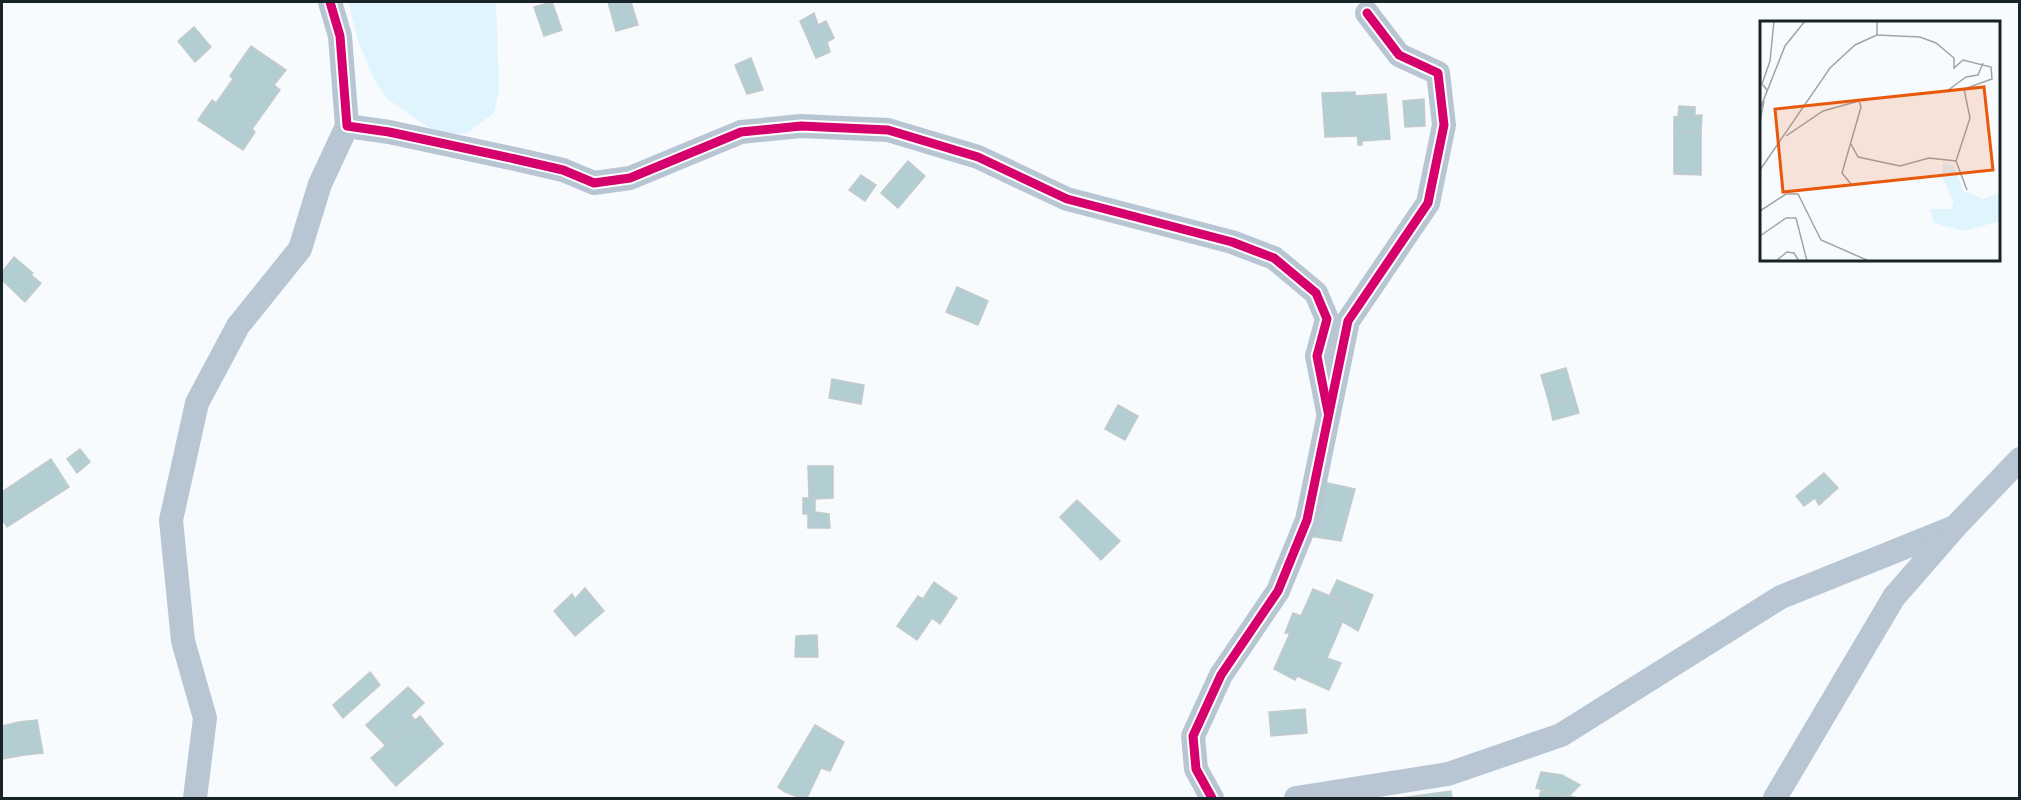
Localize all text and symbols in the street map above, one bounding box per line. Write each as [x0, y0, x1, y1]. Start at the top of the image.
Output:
inset map [1760, 21, 2000, 261]

